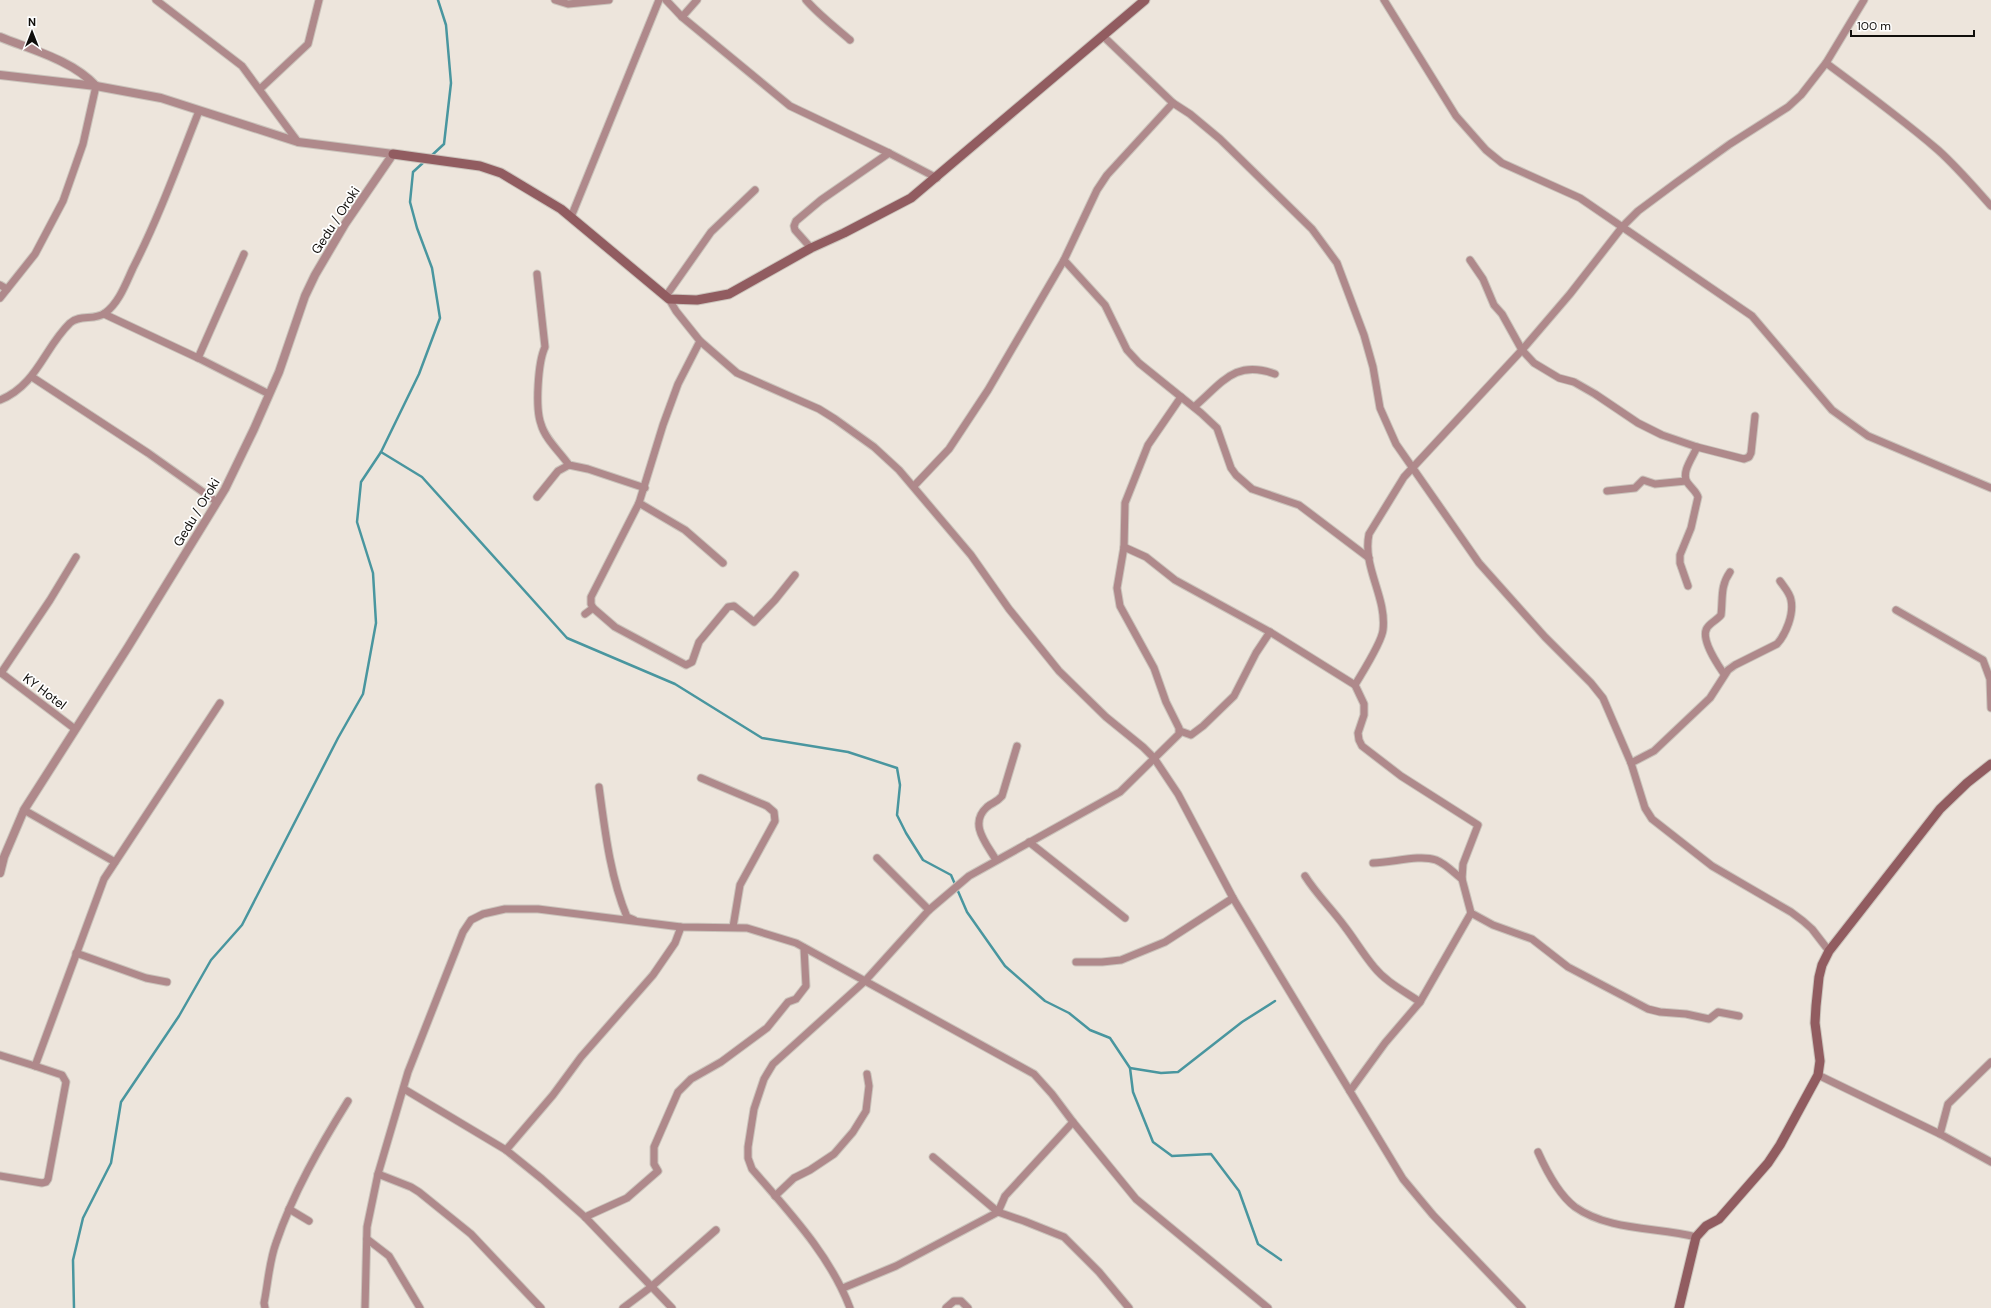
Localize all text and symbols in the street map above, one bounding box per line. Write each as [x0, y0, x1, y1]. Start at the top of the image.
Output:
north arrow [12, 12, 52, 52]
scale bar [1851, 12, 1974, 38]
text: N [28, 15, 36, 29]
text: 100 m [1857, 18, 1891, 34]
street label: Gedu / Oroki [307, 183, 363, 257]
street label: Gedu / Oroki [169, 475, 224, 550]
street label: KY Hotel [20, 670, 70, 713]

